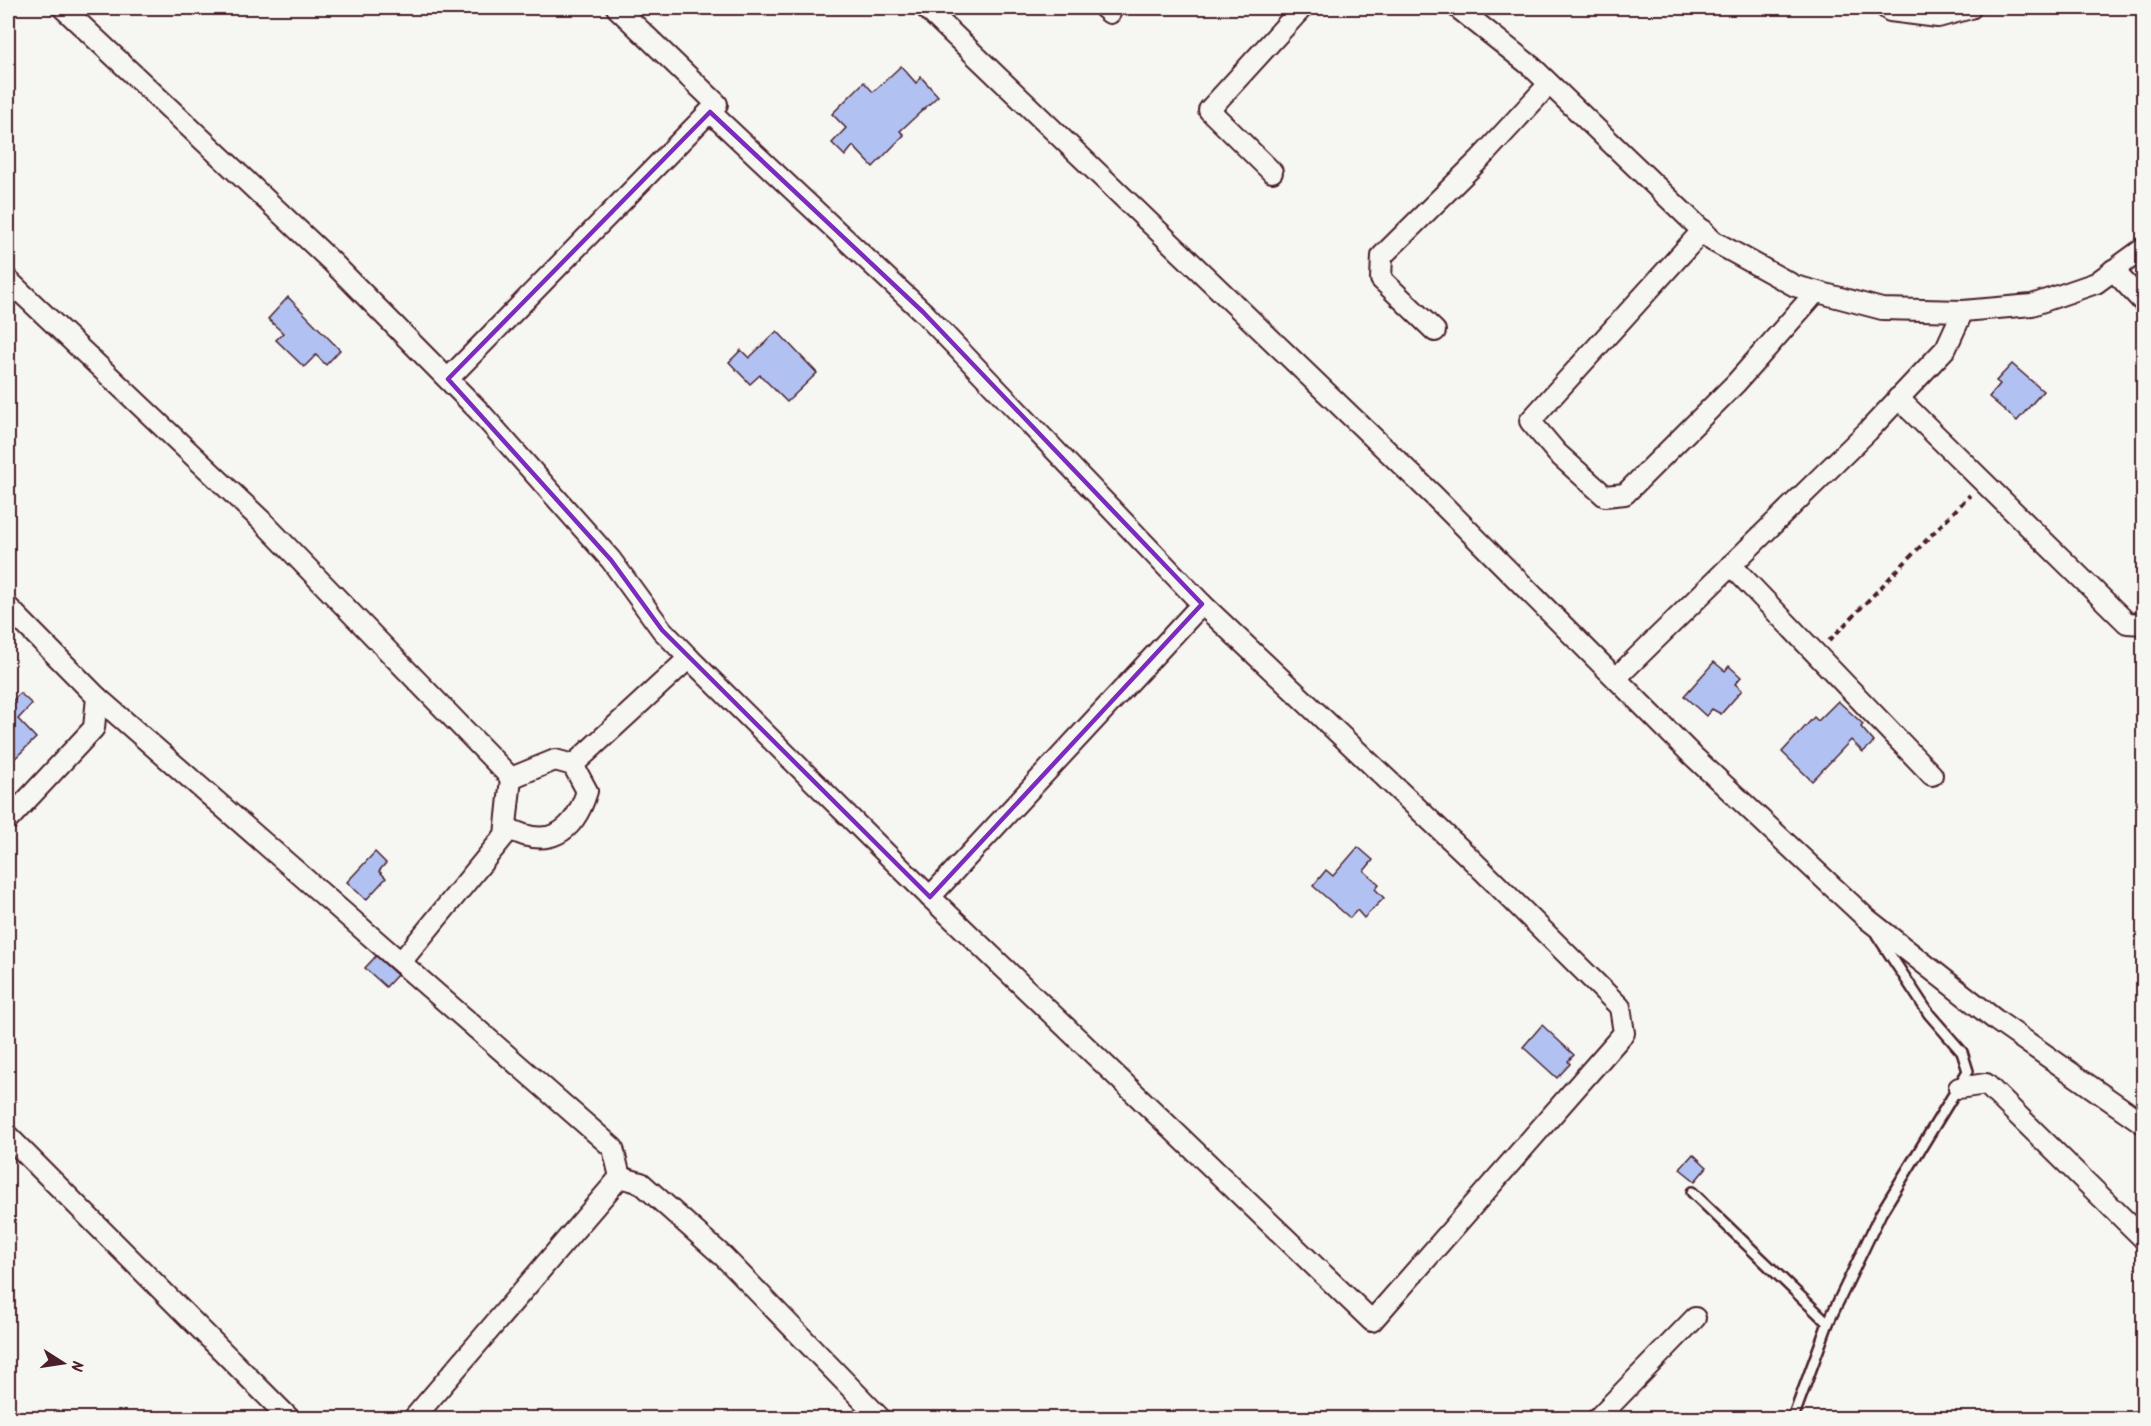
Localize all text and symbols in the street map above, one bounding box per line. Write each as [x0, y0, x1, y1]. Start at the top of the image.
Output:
north arrow [33, 1333, 93, 1393]
text: N [63, 1358, 89, 1373]

